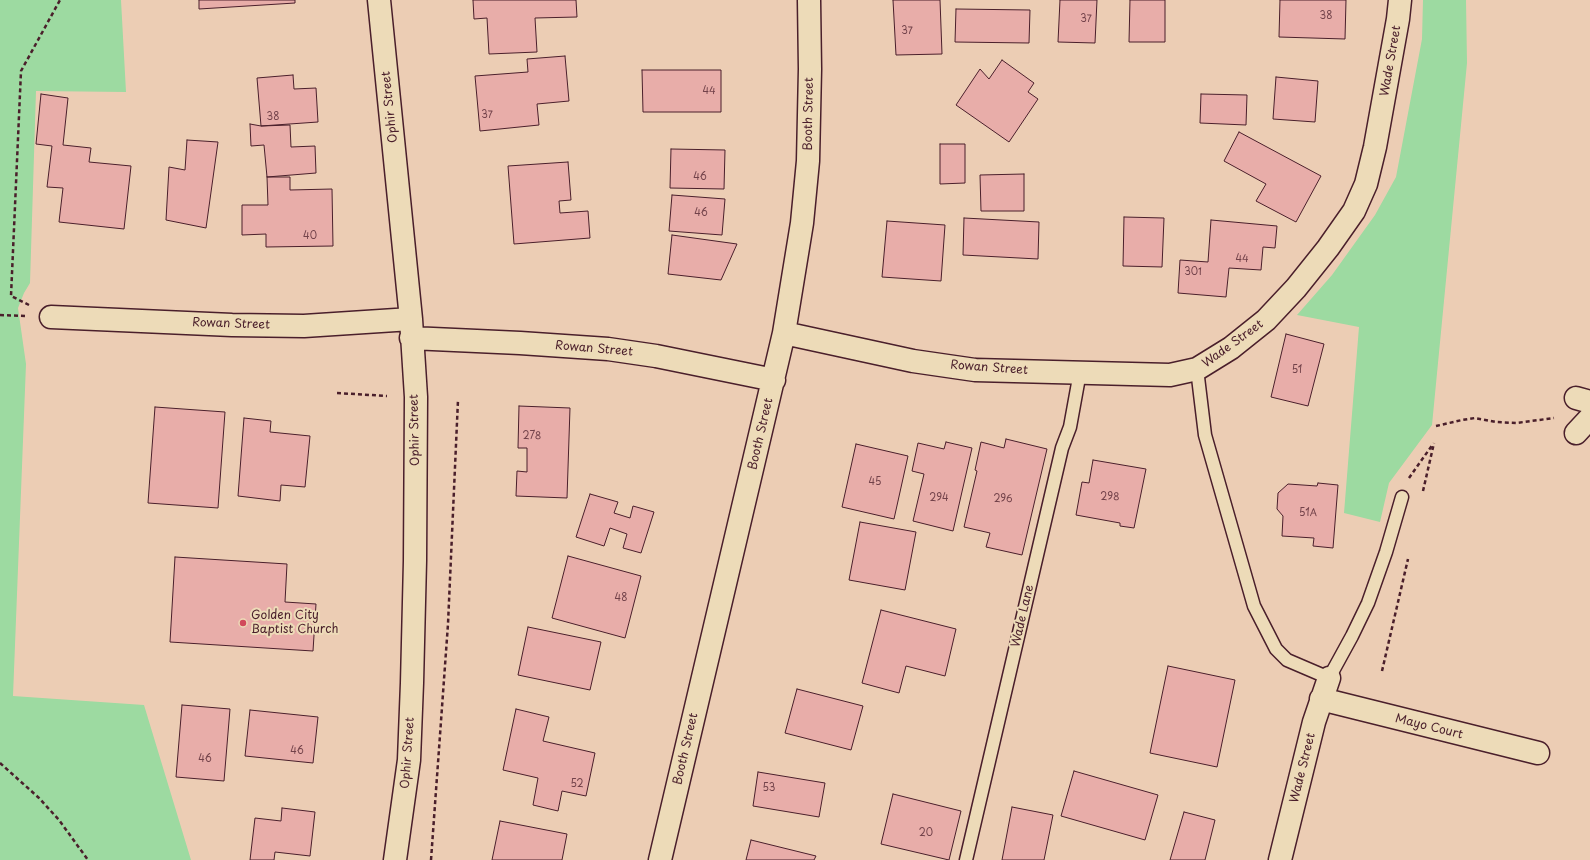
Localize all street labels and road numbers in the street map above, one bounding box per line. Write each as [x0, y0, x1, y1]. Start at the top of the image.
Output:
street label: Wade Street [1378, 24, 1404, 98]
street label: Ophir Street [379, 70, 401, 144]
street label: Booth Street [801, 77, 817, 151]
street label: Rowan Street [192, 315, 270, 333]
street label: Wade Street [1200, 317, 1266, 371]
street label: Rowan Street [555, 338, 633, 360]
street label: Rowan Street [950, 358, 1028, 378]
street label: Ophir Street [407, 394, 423, 466]
street label: Booth Street [746, 397, 776, 471]
street label: Wade Lane [1009, 583, 1037, 649]
street label: Booth Street [671, 712, 701, 786]
street label: Mayo Court [1394, 712, 1464, 742]
street label: Ophir Street [398, 717, 418, 789]
street label: Wade Street [1287, 731, 1319, 805]

